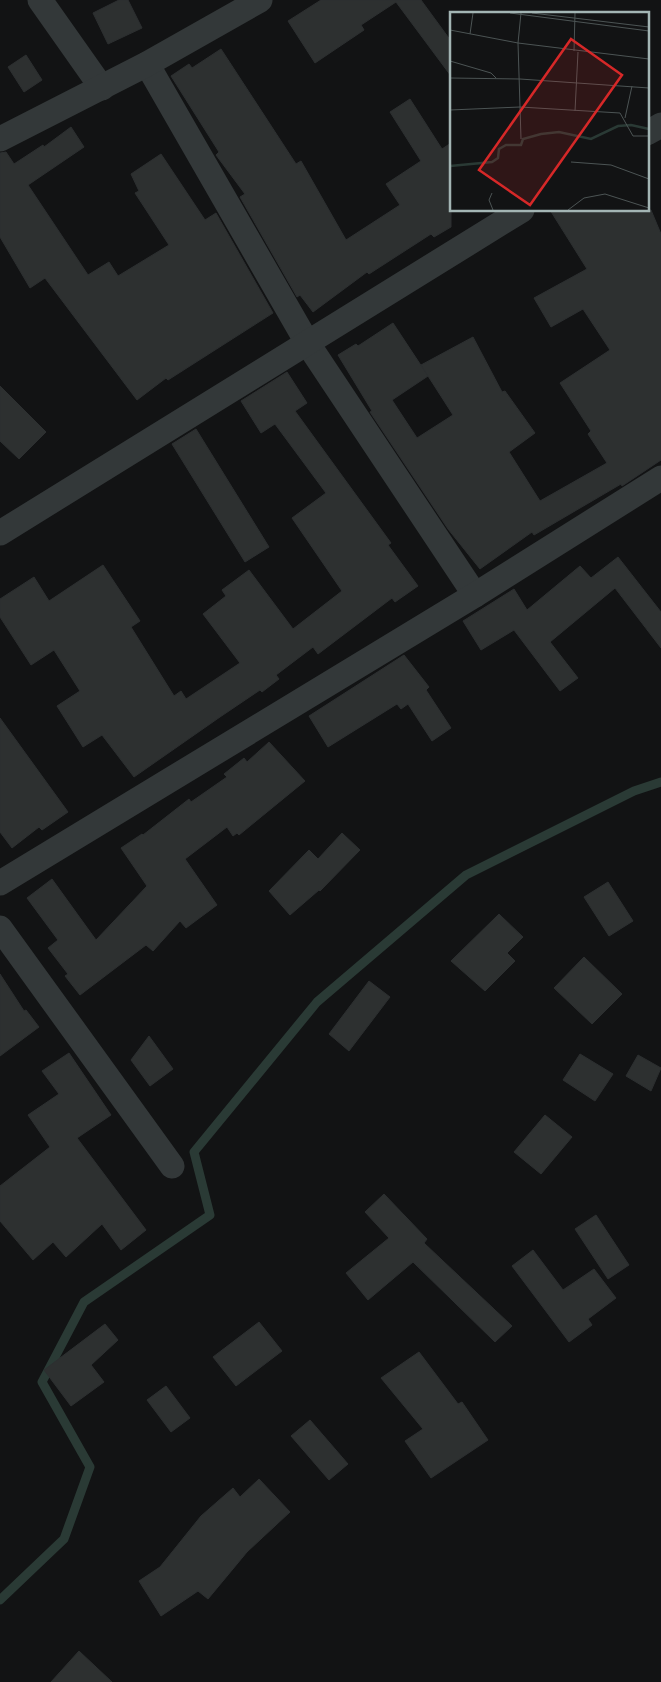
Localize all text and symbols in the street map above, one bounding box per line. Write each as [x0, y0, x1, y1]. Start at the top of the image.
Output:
inset map [450, 12, 648, 211]

